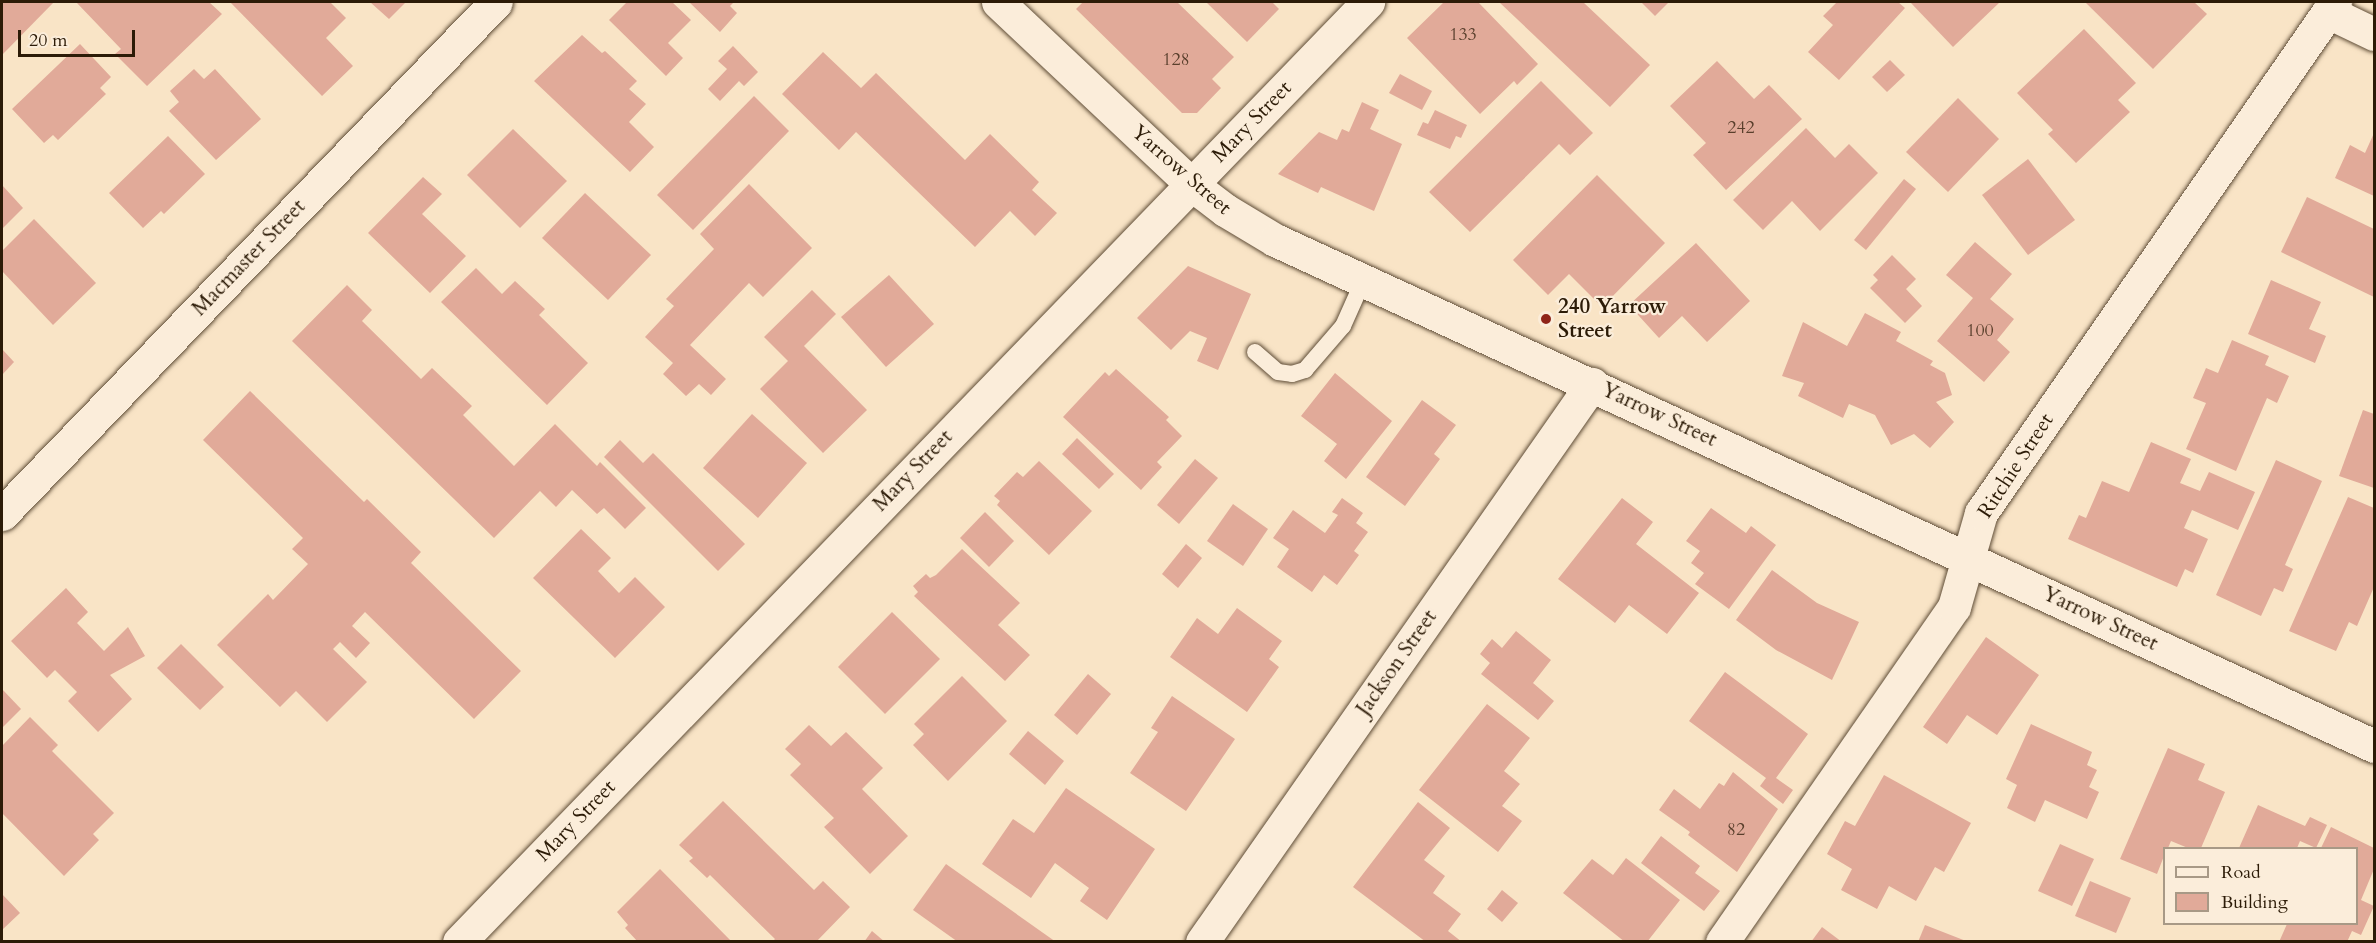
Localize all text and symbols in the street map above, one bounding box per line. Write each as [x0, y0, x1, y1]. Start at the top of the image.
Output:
scale bar [21, 18, 138, 56]
house number: 133 [1449, 24, 1477, 46]
text: 20 m [29, 28, 68, 53]
house number: 128 [1162, 49, 1190, 71]
street label: Mary Street [1207, 76, 1297, 168]
house number: 242 [1727, 117, 1755, 139]
street label: Yarrow Street [1126, 120, 1236, 220]
street label: Macmaster Street [187, 194, 311, 322]
place label: 240 Yarrow Street [1558, 294, 1666, 344]
marker: 240 Yarrow Street [1539, 312, 1553, 326]
house number: 100 [1966, 320, 1994, 342]
street label: Yarrow Street [1597, 377, 1721, 453]
street label: Ritchie Street [1973, 409, 2059, 523]
street label: Mary Street [868, 425, 958, 517]
street label: Yarrow Street [2038, 581, 2162, 657]
street label: Jackson Street [1351, 605, 1443, 721]
street label: Mary Street [531, 775, 621, 867]
house number: 82 [1727, 819, 1745, 841]
legend [2163, 847, 2358, 925]
text: Road [2221, 860, 2261, 885]
text: Building [2221, 890, 2288, 915]

